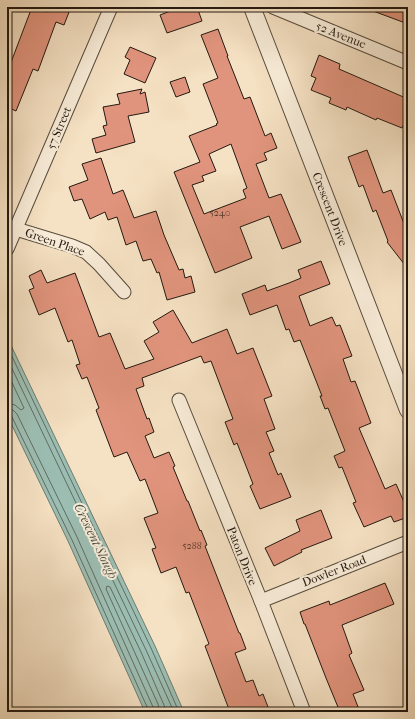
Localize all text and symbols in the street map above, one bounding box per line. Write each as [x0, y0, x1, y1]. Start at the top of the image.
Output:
street label: 52 Avenue [314, 19, 368, 51]
street label: 57 Street [44, 104, 75, 152]
street label: Crescent Drive [310, 170, 350, 248]
house number: 5240 [210, 207, 230, 219]
street label: Green Place [23, 225, 87, 259]
water label: Crescent Slough [71, 501, 121, 581]
street label: Paton Drive [224, 525, 260, 587]
house number: 5288 [182, 540, 202, 552]
street label: Dowler Road [300, 552, 368, 590]

